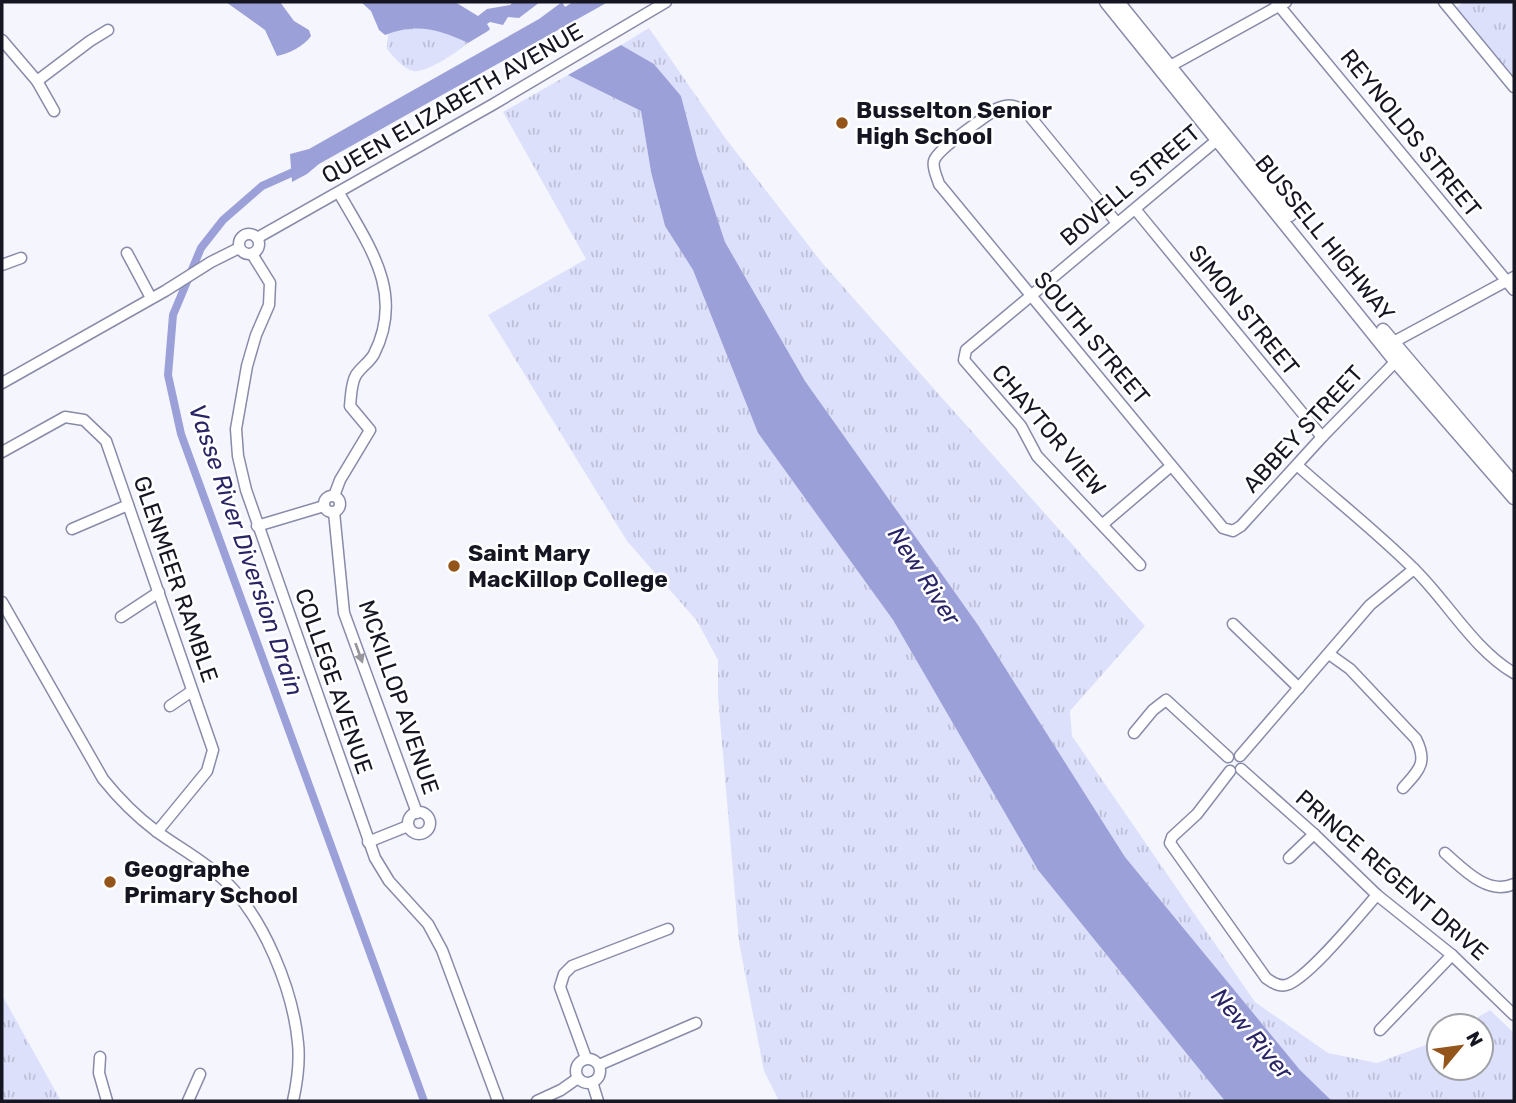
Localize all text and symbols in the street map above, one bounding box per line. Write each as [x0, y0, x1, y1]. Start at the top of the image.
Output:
street label: QUEEN ELIZABETH AVENUE [316, 17, 588, 189]
street label: REYNOLDS STREET [1335, 43, 1487, 223]
place label: Busselton Senior High School [856, 96, 1052, 150]
marker: Busselton Senior High School [834, 115, 850, 131]
street label: BOVELL STREET [1054, 118, 1206, 252]
street label: BUSSELL HIGHWAY [1249, 149, 1401, 327]
street label: SIMON STREET [1183, 239, 1305, 381]
street label: SOUTH STREET [1028, 266, 1156, 410]
street label: CHAYTOR VIEW [986, 359, 1112, 501]
street label: ABBEY STREET [1237, 360, 1369, 498]
water label: Vasse River Diversion Drain [183, 401, 309, 699]
street label: GLENMEER RAMBLE [128, 472, 224, 686]
water label: New River [882, 522, 967, 631]
place label: Saint Mary MacKillop College [468, 539, 668, 593]
marker: Saint Mary MacKillop College [446, 558, 462, 574]
street label: COLLEGE AVENUE [289, 584, 379, 778]
street label: MCKILLOP AVENUE [353, 596, 445, 798]
one-way arrow [354, 643, 365, 664]
street label: PRINCE REGENT DRIVE [1290, 784, 1494, 966]
place label: Geographe Primary School [124, 855, 298, 909]
marker: Geographe Primary School [102, 874, 118, 890]
water label: New River [1205, 982, 1299, 1086]
north arrow [1425, 1012, 1495, 1082]
text: N [1461, 1027, 1488, 1051]

